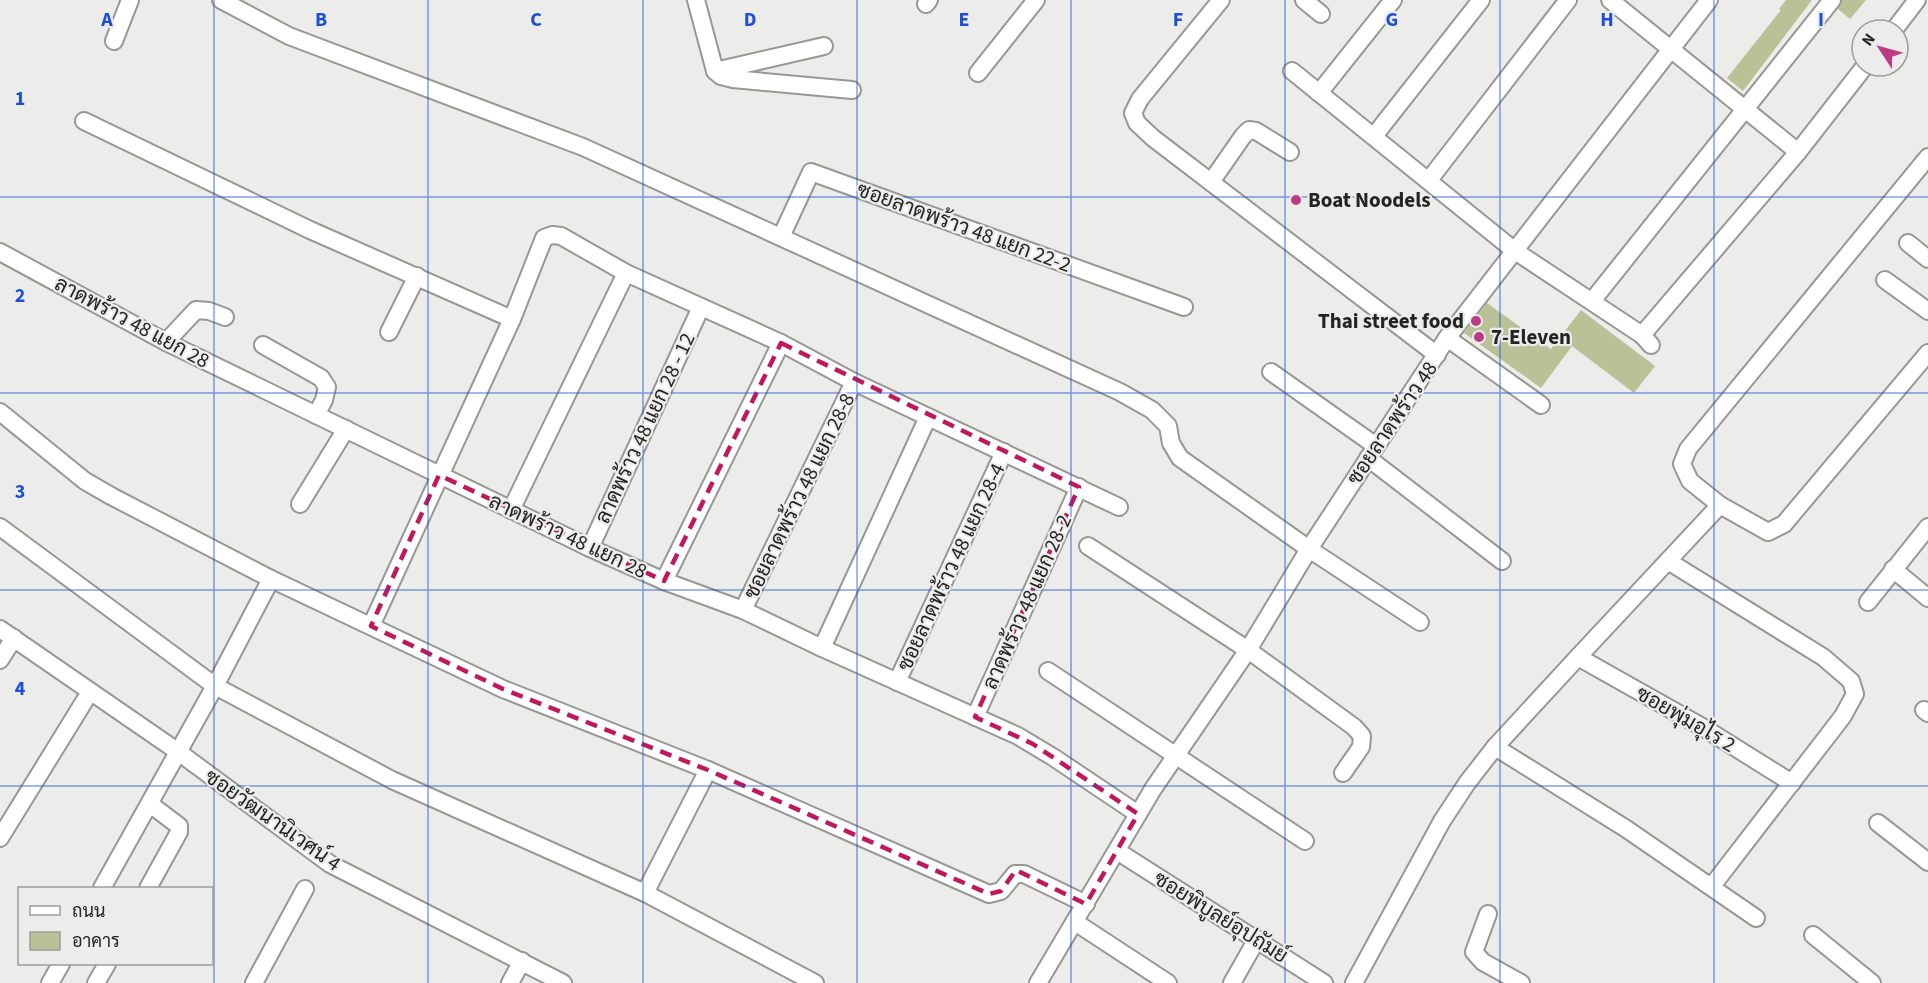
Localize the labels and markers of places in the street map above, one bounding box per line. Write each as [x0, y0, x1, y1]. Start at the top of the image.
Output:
place label: Boat Noodels [1308, 185, 1431, 215]
marker: Boat Noodels [1289, 193, 1303, 207]
place label: Thai street food [1318, 306, 1464, 336]
marker: Thai street food [1469, 314, 1483, 328]
place label: 7-Eleven [1491, 322, 1571, 352]
marker: 7-Eleven [1472, 330, 1486, 344]

